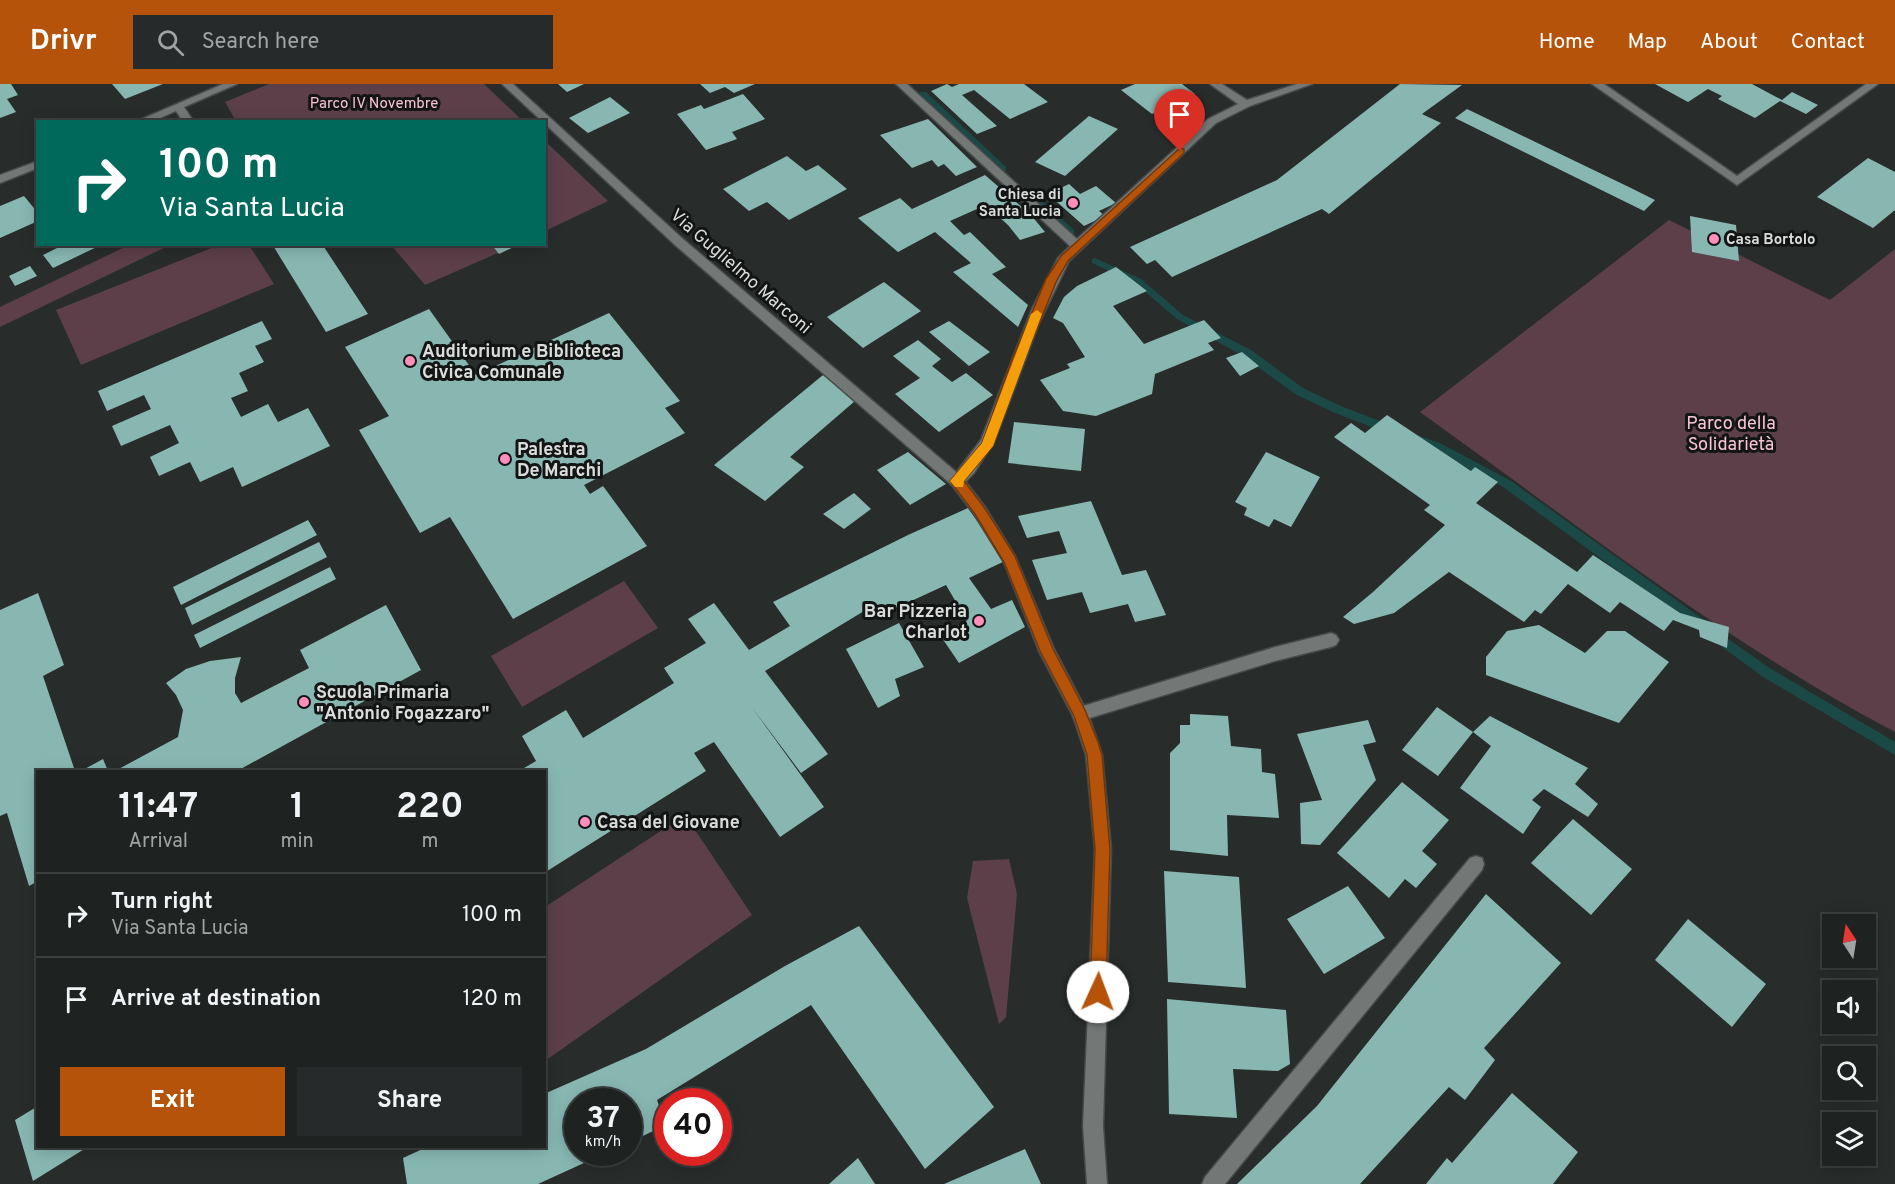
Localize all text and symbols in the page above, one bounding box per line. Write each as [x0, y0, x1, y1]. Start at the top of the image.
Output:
search box [133, 15, 553, 69]
text: Drivr [30, 24, 97, 60]
icon: search [154, 26, 187, 59]
text: Search here [202, 29, 319, 56]
text: Home [1539, 29, 1595, 56]
text: Map [1628, 29, 1667, 56]
text: About [1700, 29, 1758, 56]
text: Contact [1791, 29, 1865, 56]
pin [1154, 89, 1205, 151]
park label: Parco IV Novembre [310, 95, 438, 114]
icon: arrive [1163, 98, 1196, 131]
text: 100 m [159, 140, 278, 193]
icon: right [60, 144, 138, 222]
place label: Chiesa di Santa Lucia [979, 186, 1061, 222]
text: Via Santa Lucia [159, 192, 345, 226]
marker: Chiesa di Santa Lucia [1066, 196, 1080, 210]
street label: Via Guglielmo Marconi [665, 204, 816, 340]
place label: Casa Bortolo [1726, 231, 1816, 250]
marker: Casa Bortolo [1707, 232, 1721, 246]
place label: Auditorium e Biblioteca Civica Comunale [422, 341, 621, 385]
marker: Auditorium e Biblioteca Civica Comunale [403, 354, 417, 368]
park label: Parco della Solidarietà [1686, 413, 1776, 457]
place label: Palestra De Marchi [517, 439, 601, 483]
marker: Palestra De Marchi [498, 452, 512, 466]
place label: Bar Pizzeria Charlot [864, 601, 967, 645]
marker: Bar Pizzeria Charlot [972, 614, 986, 628]
place label: Scuola Primaria "Antonio Fogazzaro" [316, 682, 489, 726]
marker: Scuola Primaria "Antonio Fogazzaro" [297, 695, 311, 709]
text: 11:47 [118, 785, 198, 831]
text: 1 [290, 785, 304, 831]
text: 220 [396, 785, 464, 831]
place label: Casa del Giovane [597, 812, 740, 835]
marker: Casa del Giovane [578, 815, 592, 829]
text: Arrival [128, 829, 188, 855]
text: min [281, 829, 314, 855]
text: m [421, 829, 438, 855]
text: Turn right [111, 889, 213, 916]
icon: right [60, 899, 93, 932]
text: 100 m [462, 902, 522, 929]
north arrow [1822, 914, 1876, 968]
map controls [1822, 914, 1876, 1166]
text: Via Santa Lucia [111, 916, 249, 942]
position arrow [1066, 960, 1130, 1024]
button: sound [1822, 980, 1876, 1034]
icon: arrive [60, 983, 93, 1016]
text: Arrive at destination [111, 986, 321, 1013]
text: 120 m [462, 986, 522, 1013]
button: search [1822, 1046, 1876, 1100]
button: Exit [60, 1067, 285, 1136]
button: Share [297, 1067, 522, 1136]
speed limit sign: 40 [654, 1088, 732, 1166]
text: 37 [586, 1101, 620, 1138]
button: layers [1822, 1112, 1876, 1166]
text: km/h [585, 1133, 621, 1152]

